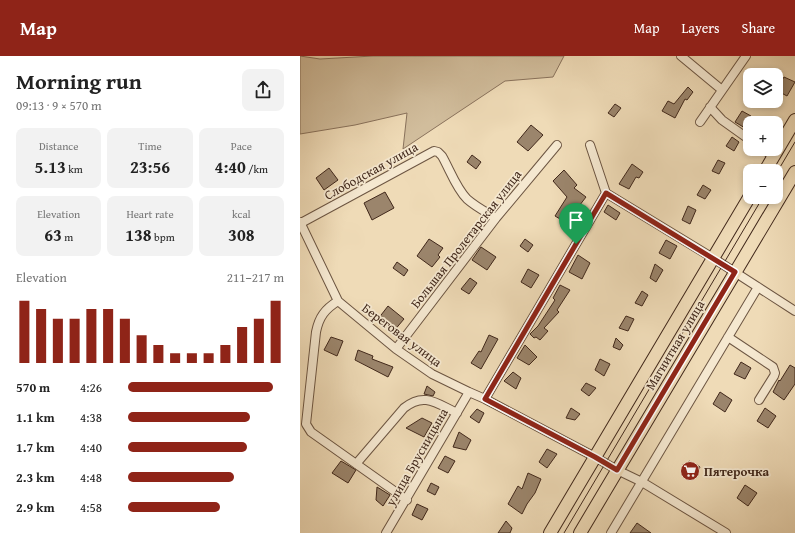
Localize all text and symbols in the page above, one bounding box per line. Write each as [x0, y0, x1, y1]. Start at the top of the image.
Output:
text: Map [20, 14, 57, 42]
text: Map [634, 18, 660, 38]
text: Layers [682, 18, 720, 38]
text: Share [742, 18, 775, 38]
text: Morning run [16, 65, 142, 97]
map controls [743, 68, 783, 204]
button: layers [743, 68, 783, 108]
button: share [242, 69, 284, 111]
text: 09:13 · 9 × 570 m [16, 96, 102, 115]
button: + [743, 116, 783, 156]
street label: Слободская улица [321, 137, 422, 205]
text: Distance [39, 138, 78, 154]
text: Time [138, 138, 162, 154]
text: Pace [231, 138, 252, 154]
text: 5.13 [35, 154, 66, 179]
text: 23:56 [130, 154, 170, 179]
text: 4:40 [215, 154, 246, 179]
text: km [66, 161, 83, 177]
text: /km [246, 161, 268, 177]
button: − [743, 164, 783, 204]
street label: Большая Пролетарская улица [406, 165, 527, 312]
pin [559, 203, 593, 244]
text: Elevation [37, 206, 80, 222]
text: Heart rate [126, 206, 174, 222]
text: kcal [232, 206, 251, 222]
icon: arrive [565, 209, 587, 231]
text: 63 [44, 222, 62, 247]
text: 138 [125, 222, 152, 247]
text: 308 [228, 222, 255, 247]
text: m [62, 229, 73, 245]
text: bpm [152, 229, 175, 245]
text: Elevation [16, 268, 67, 287]
text: 211–217 m [227, 268, 284, 287]
street label: Магнитная улица [641, 296, 710, 393]
street label: Береговая улица [358, 299, 447, 372]
text: 570 m [16, 378, 50, 397]
text: 4:26 [80, 378, 102, 397]
street label: улица Брусницына [381, 404, 453, 510]
text: 1.1 km [16, 408, 55, 427]
text: 4:38 [80, 408, 102, 427]
text: 1.7 km [16, 438, 55, 457]
text: 4:40 [80, 438, 102, 457]
supermarket icon: Пятерочка [679, 460, 701, 482]
place label: Пятерочка [704, 462, 770, 481]
text: 2.3 km [16, 468, 55, 487]
text: 4:48 [80, 468, 102, 487]
text: 2.9 km [16, 498, 55, 517]
text: 4:58 [80, 498, 102, 517]

